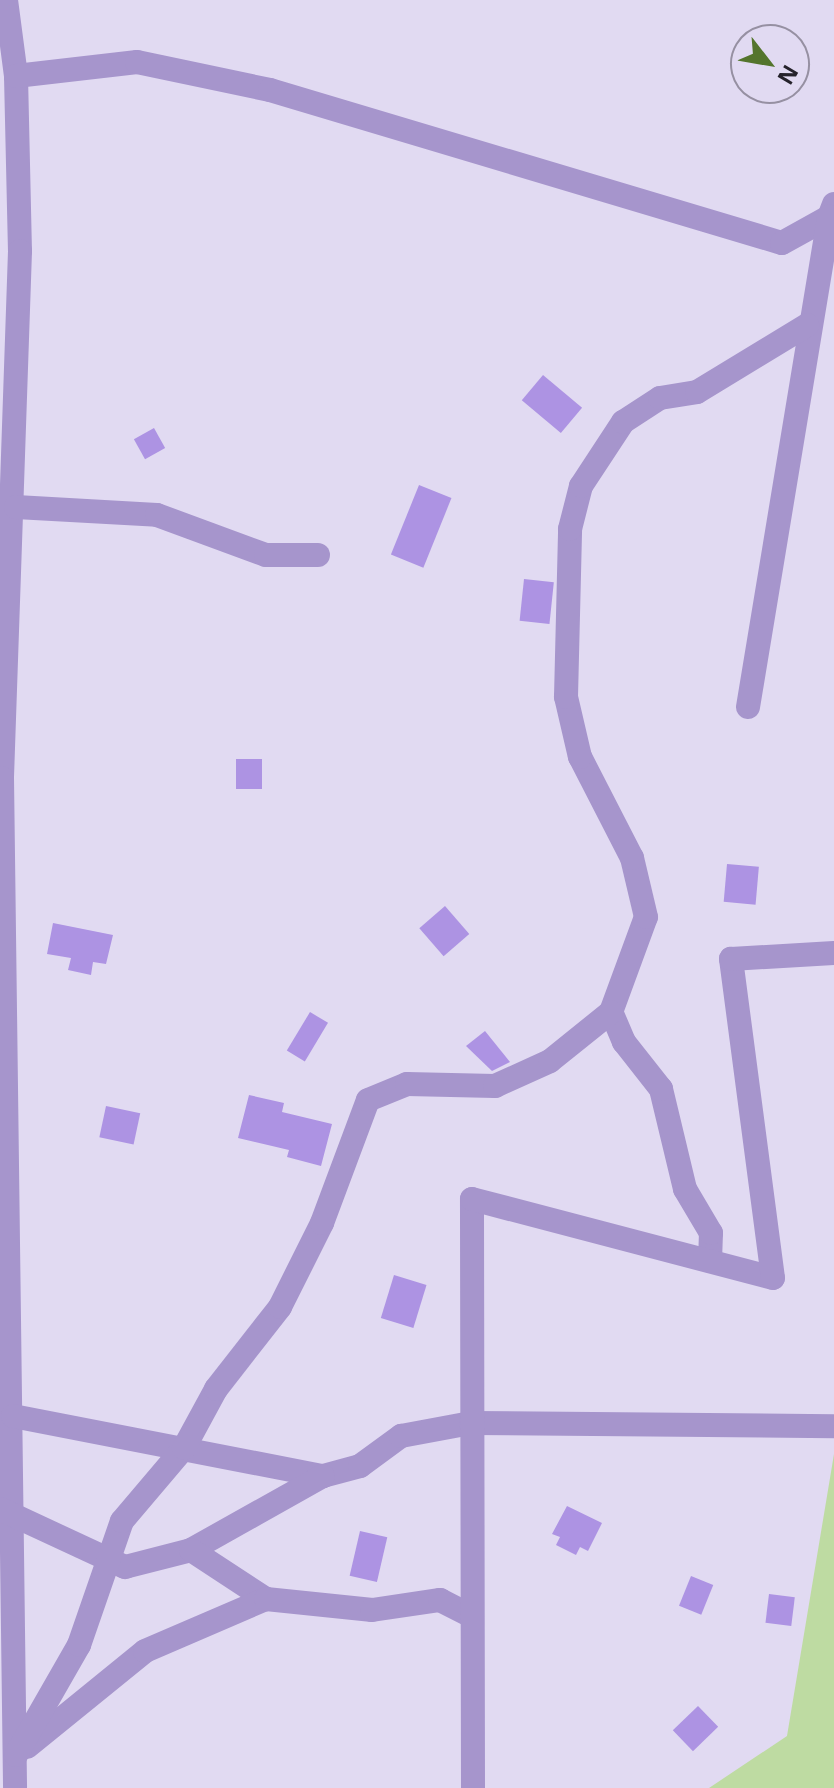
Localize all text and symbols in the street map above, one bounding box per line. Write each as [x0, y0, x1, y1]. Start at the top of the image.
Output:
north arrow [730, 24, 810, 104]
text: N [771, 60, 806, 91]

